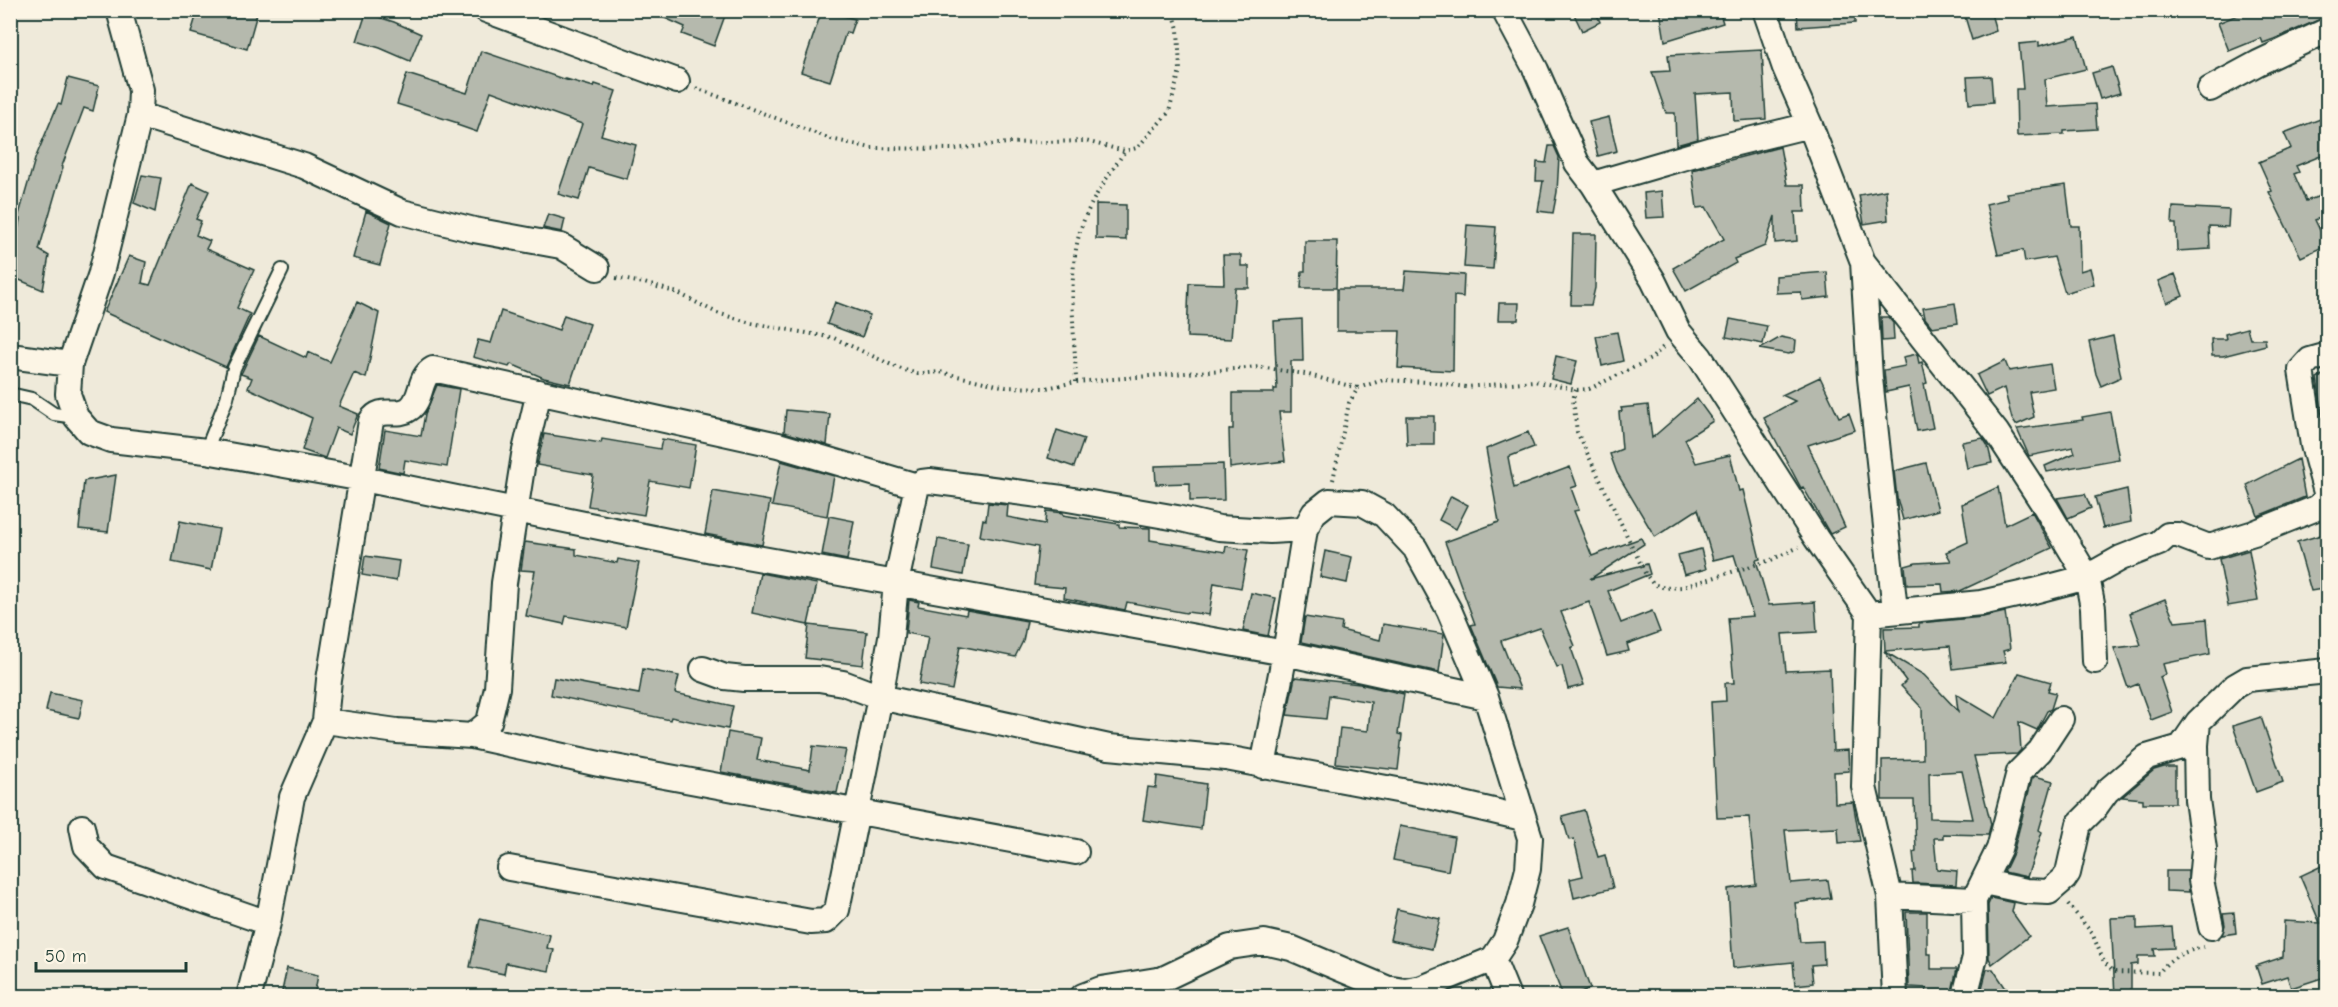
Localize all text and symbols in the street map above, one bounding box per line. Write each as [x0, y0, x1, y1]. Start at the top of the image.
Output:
scale bar [36, 935, 186, 973]
text: 50 m [45, 946, 87, 967]

